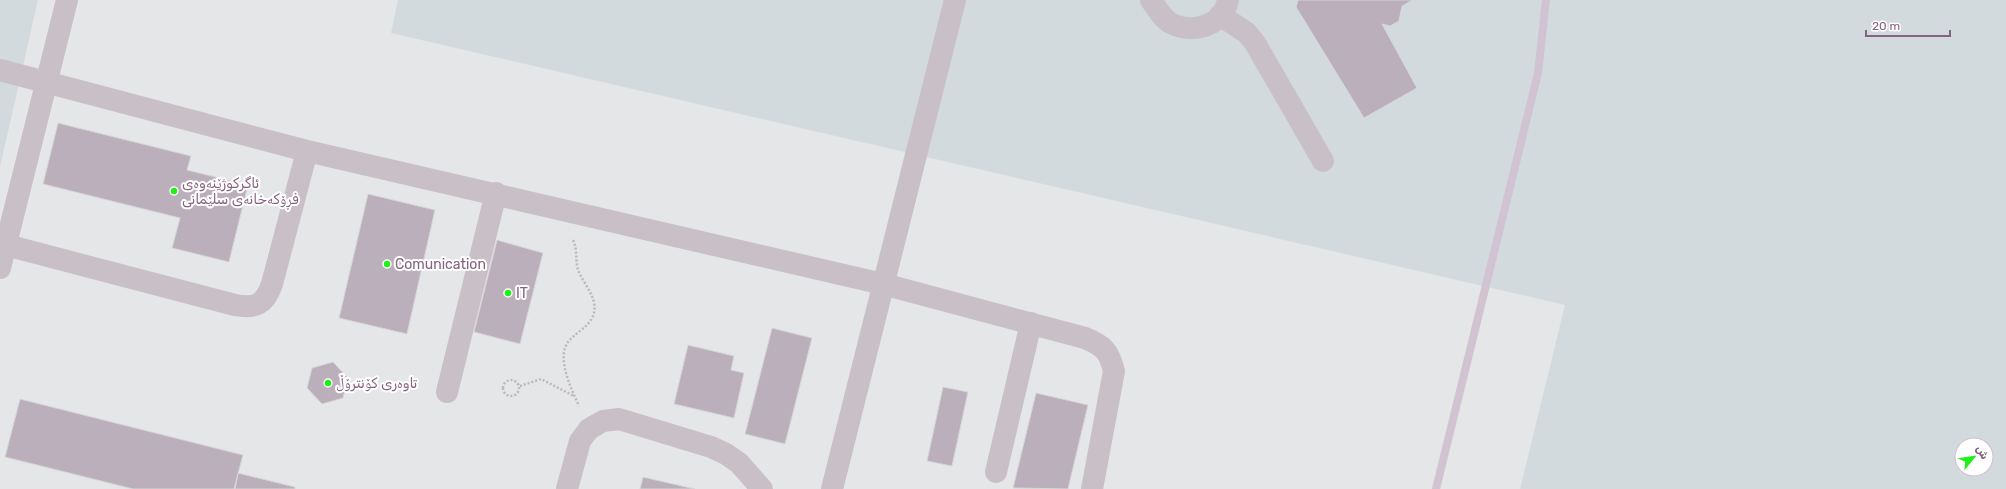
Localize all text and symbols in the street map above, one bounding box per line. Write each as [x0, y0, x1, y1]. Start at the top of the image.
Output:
scale bar [1866, 12, 1950, 38]
text: 20 m [1872, 19, 1900, 33]
place label: ئاگرکوژێنەوەی فڕۆکەخانەی سلێمانی [182, 175, 299, 210]
marker: ئاگرکوژێنەوەی فڕۆکەخانەی سلێمانی [169, 186, 179, 196]
place label: Comunication [395, 256, 486, 273]
marker: Comunication [382, 259, 392, 269]
place label: IT [516, 285, 528, 302]
marker: IT [503, 288, 513, 298]
place label: تاوەری کۆنترۆڵ [336, 374, 418, 392]
marker: تاوەری کۆنترۆڵ [323, 378, 333, 388]
north arrow [1954, 437, 1994, 477]
text: ش [1973, 443, 1991, 462]

